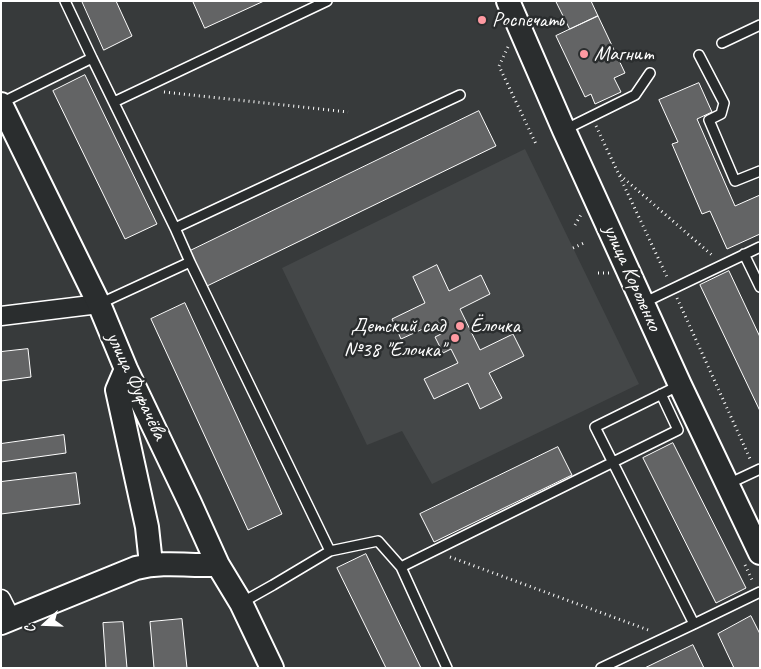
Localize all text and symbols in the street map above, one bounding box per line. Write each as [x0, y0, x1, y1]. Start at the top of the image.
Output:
place label: Роспечать [492, 7, 563, 33]
marker: Роспечать [476, 14, 488, 26]
place label: Магнит [594, 41, 654, 67]
marker: Магнит [578, 48, 590, 60]
street label: улица Короленко [597, 221, 667, 335]
place label: Детский сад №38 "Елочка" [344, 313, 445, 363]
place label: Ёлочка [470, 313, 520, 339]
marker: Ёлочка [454, 320, 466, 332]
street label: улица Фуфачёва [100, 328, 172, 444]
marker: Детский сад №38 "Елочка" [449, 332, 461, 344]
north arrow [20, 599, 70, 649]
text: С [21, 623, 40, 635]

